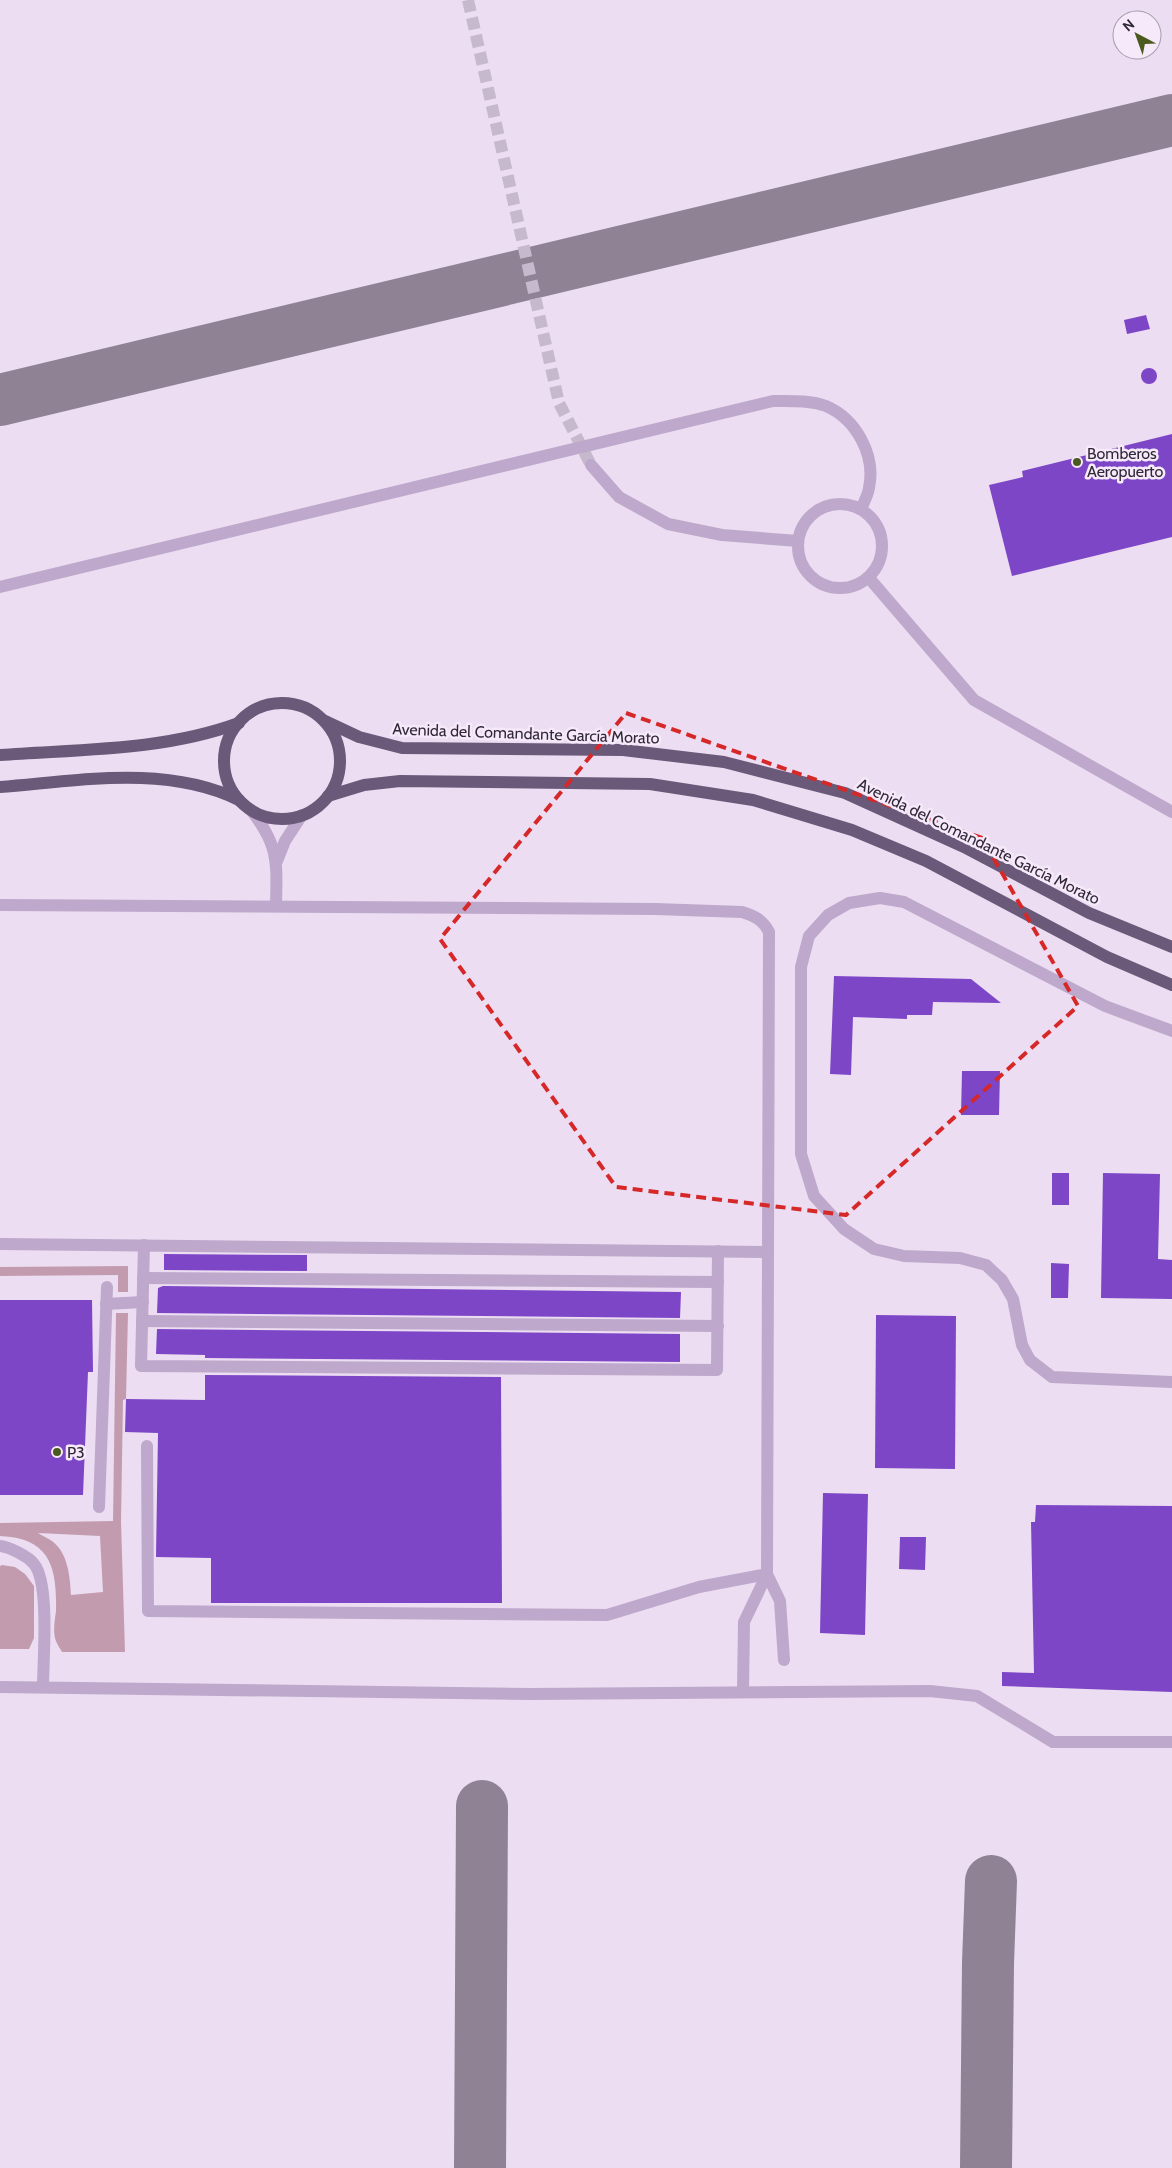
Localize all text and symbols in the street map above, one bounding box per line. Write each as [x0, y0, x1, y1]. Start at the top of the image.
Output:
north arrow [1112, 10, 1162, 60]
text: N [1119, 15, 1138, 35]
place label: Bomberos Aeropuerto [1087, 444, 1163, 481]
marker: Bomberos Aeropuerto [1071, 456, 1083, 468]
street label: Avenida del Comandante García Morato [392, 719, 660, 748]
street label: Avenida del Comandante García Morato [855, 774, 1103, 909]
place label: P3 [67, 1443, 85, 1462]
marker: P3 [51, 1446, 63, 1458]

